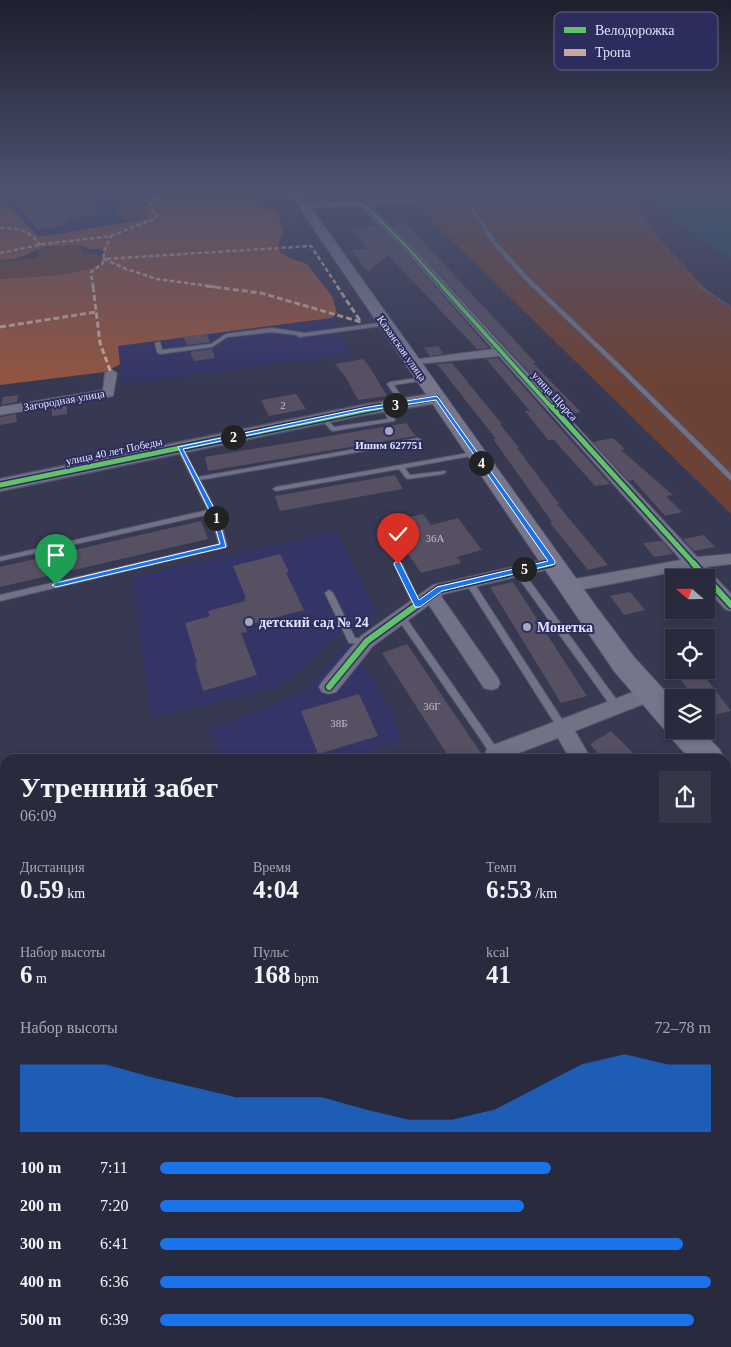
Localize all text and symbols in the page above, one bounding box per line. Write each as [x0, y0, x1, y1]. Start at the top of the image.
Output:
legend [554, 12, 718, 70]
text: Велодорожка [595, 23, 675, 38]
text: Тропа [595, 45, 632, 60]
street label: Казанская улица [375, 313, 429, 383]
street label: улица Щорса [530, 369, 580, 423]
street label: Загородная улица [23, 387, 106, 413]
pin: 3 [382, 392, 408, 418]
text: 3 [392, 398, 399, 413]
house number: 2 [280, 399, 286, 411]
pin: 2 [220, 424, 246, 450]
marker: Ишим 627751 [383, 425, 395, 437]
text: 2 [230, 430, 237, 445]
street label: улица 40 лет Победы [65, 435, 164, 467]
place label: Ишим 627751 [355, 439, 423, 451]
pin: 4 [468, 450, 494, 476]
text: 4 [478, 456, 485, 471]
pin: 1 [204, 506, 228, 530]
text: 1 [213, 511, 220, 526]
pin [377, 513, 419, 564]
icon: check [384, 520, 412, 548]
house number: 36А [426, 532, 445, 544]
pin [35, 534, 77, 585]
icon: arrive [42, 541, 70, 569]
pin: 5 [512, 556, 536, 582]
text: 5 [521, 562, 528, 577]
north arrow [665, 569, 715, 619]
map controls [665, 569, 715, 739]
place label: детский сад № 24 [259, 615, 369, 630]
marker: детский сад № 24 [243, 616, 255, 628]
place label: Монетка [537, 620, 593, 635]
marker: Монетка [521, 621, 533, 633]
button: locate [665, 629, 715, 679]
button: layers [665, 689, 715, 739]
house number: 36Г [423, 700, 441, 712]
house number: 38Б [330, 717, 348, 729]
button: share [659, 771, 711, 823]
text: Утренний забег [20, 772, 218, 803]
text: 06:09 [20, 807, 56, 824]
text: Дистанция [20, 860, 85, 875]
text: Время [253, 860, 291, 875]
text: Темп [486, 860, 517, 875]
text: 0.59 [20, 876, 64, 903]
text: 4:04 [253, 876, 299, 903]
text: 6:53 [486, 876, 532, 903]
text: km [64, 886, 85, 901]
text: /km [532, 886, 557, 901]
text: Набор высоты [20, 945, 106, 960]
text: Пульс [253, 945, 289, 960]
text: kcal [486, 945, 509, 960]
text: 6 [20, 961, 33, 988]
text: 168 [253, 961, 291, 988]
text: 41 [486, 961, 511, 988]
text: m [33, 971, 47, 986]
text: bpm [291, 971, 319, 986]
text: Набор высоты [20, 1019, 118, 1036]
text: 72–78 m [655, 1019, 711, 1036]
text: 100 m [20, 1159, 61, 1176]
text: 7:11 [100, 1159, 128, 1176]
text: 200 m [20, 1197, 61, 1214]
text: 7:20 [100, 1197, 128, 1214]
text: 300 m [20, 1235, 61, 1252]
text: 6:41 [100, 1235, 128, 1252]
text: 400 m [20, 1273, 61, 1290]
text: 6:36 [100, 1273, 128, 1290]
text: 500 m [20, 1311, 61, 1328]
text: 6:39 [100, 1311, 128, 1328]

